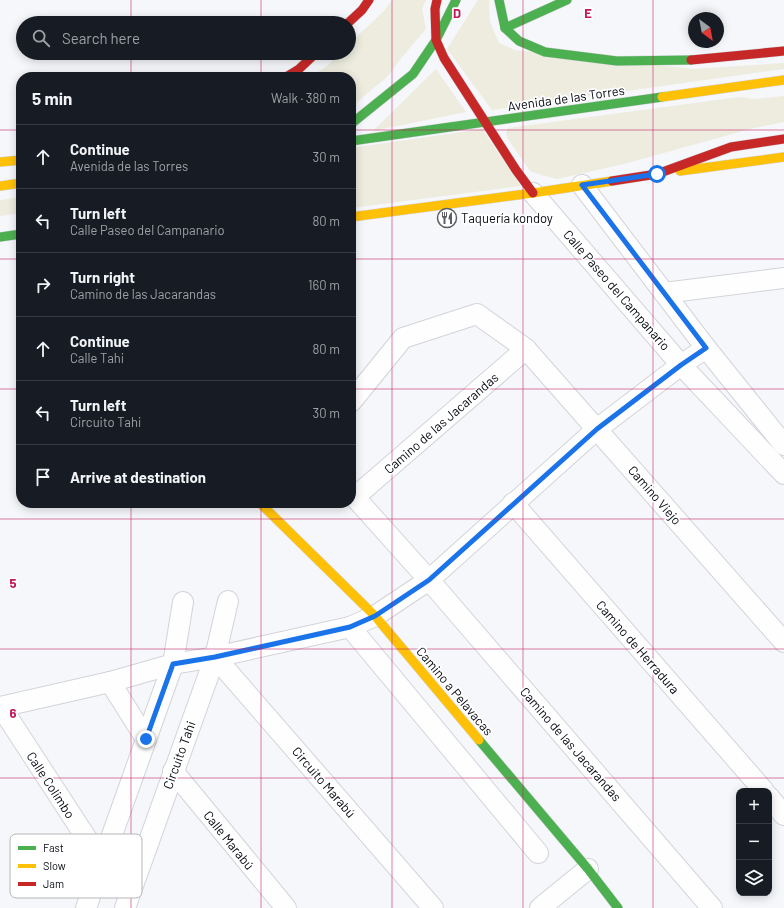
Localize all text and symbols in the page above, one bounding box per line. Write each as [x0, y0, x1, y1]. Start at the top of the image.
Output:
text: D [453, 5, 461, 21]
text: E [584, 5, 592, 21]
north arrow [688, 12, 724, 48]
search box [16, 16, 356, 60]
icon: search [30, 27, 52, 49]
text: Search here [62, 29, 140, 47]
street label: Avenida de las Torres [506, 82, 626, 114]
text: 5 min [32, 88, 72, 108]
text: Walk · 380 m [271, 90, 340, 106]
text: Continue [70, 140, 130, 158]
icon: ahead [32, 146, 54, 168]
text: 30 m [313, 149, 340, 165]
text: Avenida de las Torres [70, 158, 188, 174]
route start [648, 165, 666, 183]
text: Turn left [70, 204, 126, 222]
restaurant icon: Taquería kondoy [436, 207, 458, 229]
icon: left [32, 210, 54, 232]
place label: Taquería kondoy [461, 210, 553, 226]
text: 80 m [313, 213, 340, 229]
text: Calle Paseo del Campanario [70, 222, 225, 238]
street label: Calle Paseo del Campanario [560, 226, 674, 354]
text: Turn right [70, 268, 135, 286]
icon: right [32, 274, 54, 296]
text: 160 m [308, 277, 340, 293]
text: Camino de las Jacarandas [70, 286, 216, 302]
text: Continue [70, 332, 130, 350]
icon: ahead [32, 338, 54, 360]
text: 80 m [313, 341, 340, 357]
text: Calle Tahi [70, 350, 124, 366]
street label: Camino de las Jacarandas [381, 369, 501, 477]
text: Turn left [70, 396, 126, 414]
icon: left [32, 402, 54, 424]
text: 30 m [313, 405, 340, 421]
text: Circuito Tahi [70, 414, 141, 430]
street label: Camino Viejo [625, 462, 685, 528]
icon: arrive [32, 466, 54, 488]
text: Arrive at destination [70, 468, 206, 486]
text: 5 [9, 575, 17, 591]
street label: Camino de Herradura [593, 597, 683, 697]
street label: Camino a Pelavacas [413, 643, 497, 739]
street label: Camino de las Jacarandas [517, 684, 625, 804]
text: 6 [10, 705, 17, 721]
street label: Circuito Tahi [159, 719, 199, 791]
route end [137, 730, 155, 748]
street label: Circuito Marabú [289, 743, 359, 821]
street label: Calle Colimbo [24, 749, 78, 821]
map controls [736, 788, 772, 896]
button: + [736, 788, 772, 824]
street label: Calle Marabú [200, 807, 258, 873]
button: − [736, 824, 772, 860]
legend [10, 834, 142, 898]
text: Fast [43, 841, 64, 854]
text: Slow [43, 859, 66, 872]
button: layers [736, 860, 772, 896]
text: Jam [43, 877, 64, 890]

